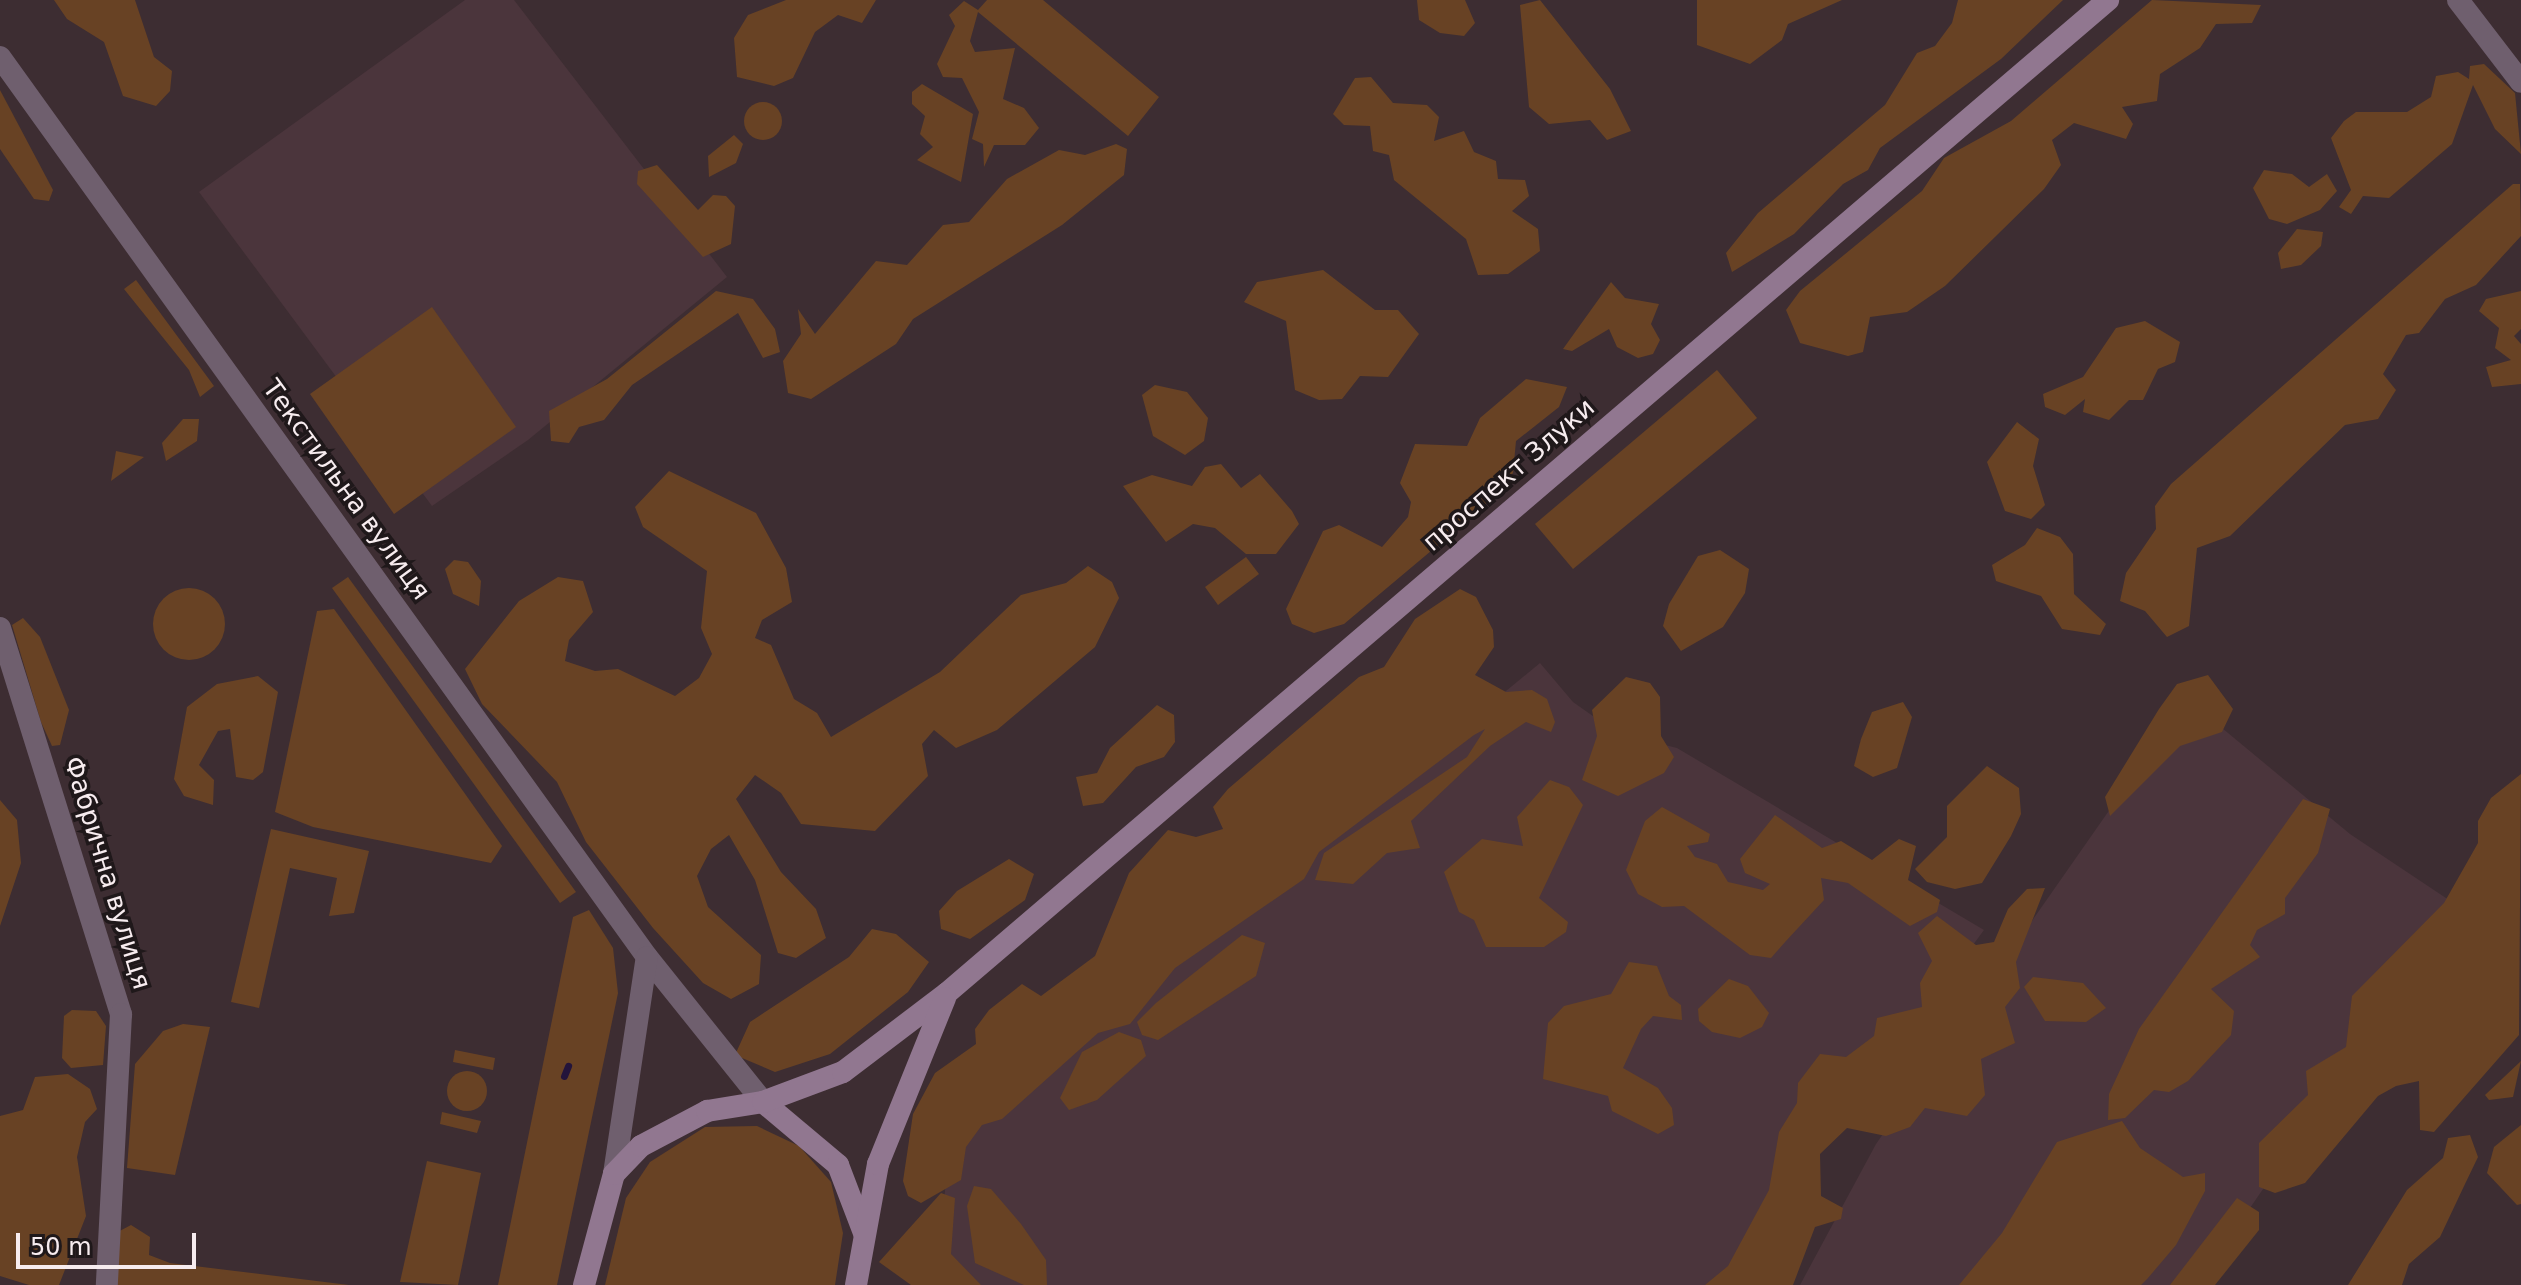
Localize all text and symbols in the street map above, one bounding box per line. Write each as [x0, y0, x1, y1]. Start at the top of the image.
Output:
street label: Текстильна вулиця [256, 374, 436, 606]
street label: проспект Злуки [1417, 392, 1601, 558]
street label: Фабрична вулиця [57, 753, 157, 993]
scale bar [20, 1217, 200, 1267]
text: 50 m [30, 1233, 92, 1261]

